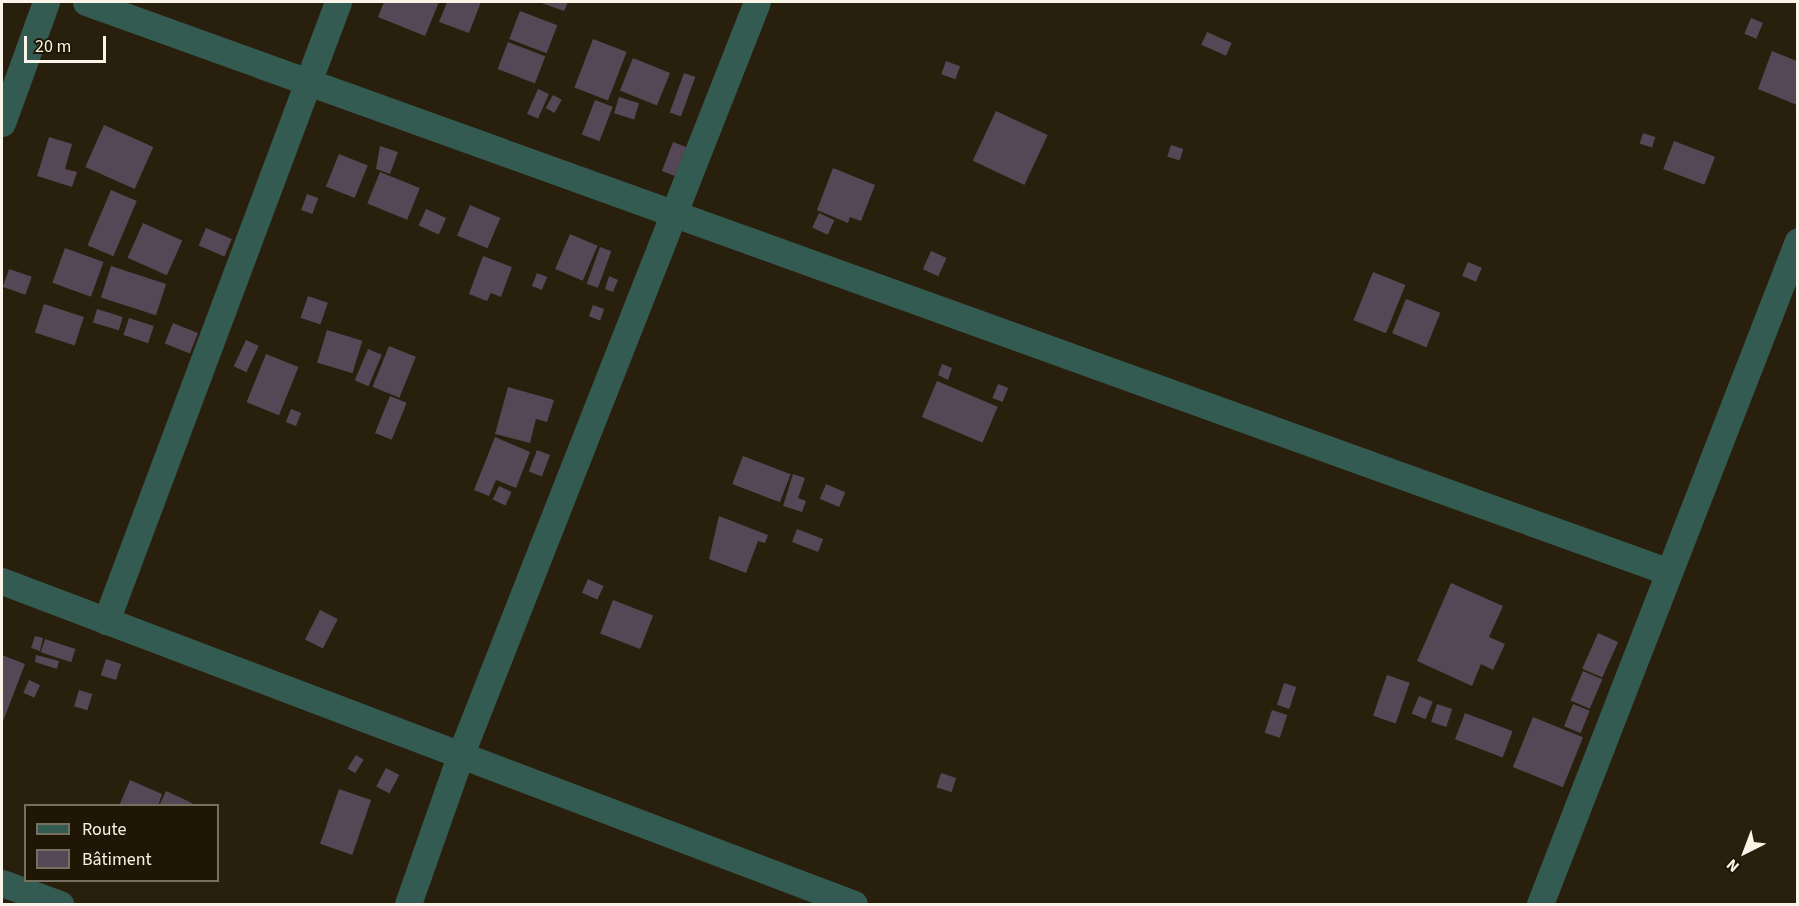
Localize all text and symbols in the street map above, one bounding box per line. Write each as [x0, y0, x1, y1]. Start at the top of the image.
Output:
scale bar [27, 24, 110, 62]
text: 20 m [35, 34, 71, 59]
legend [24, 804, 219, 882]
text: Route [82, 817, 126, 842]
north arrow [1715, 822, 1775, 882]
text: Bâtiment [82, 847, 152, 872]
text: N [1722, 854, 1744, 877]

